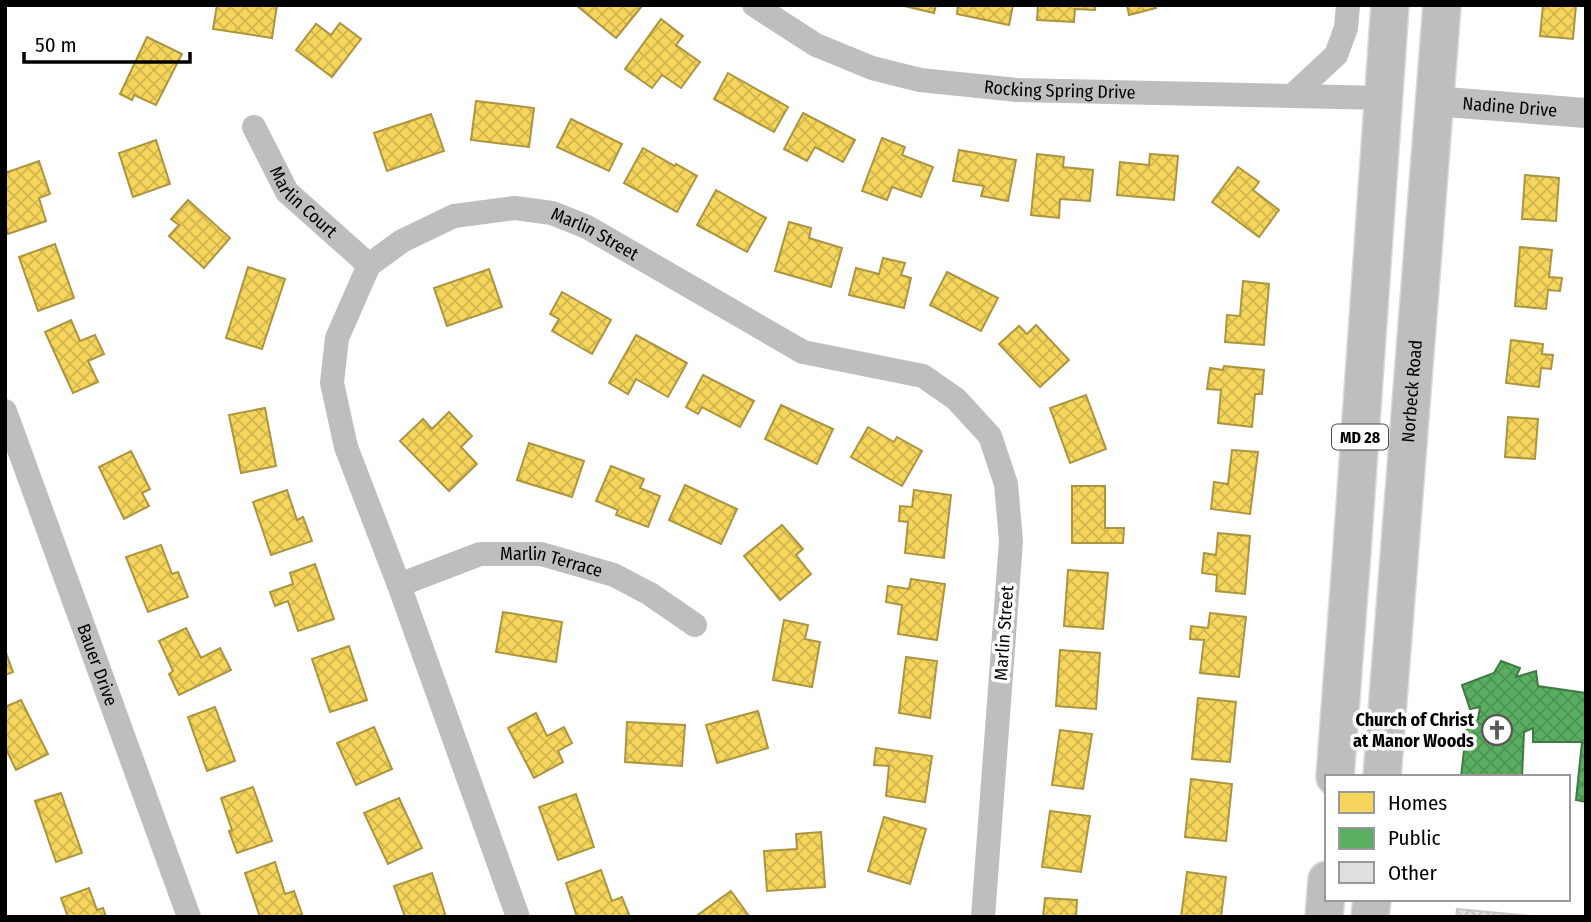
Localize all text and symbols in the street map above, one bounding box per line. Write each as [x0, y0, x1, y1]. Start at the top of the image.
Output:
scale bar [24, 21, 191, 65]
text: 50 m [35, 32, 77, 58]
street label: Rocking Spring Drive [983, 76, 1136, 104]
street label: Nadine Drive [1462, 92, 1558, 122]
street label: Marlin Court [265, 163, 342, 243]
street label: Marlin Street [548, 203, 642, 265]
street label: Norbeck Road [1397, 339, 1427, 443]
road number: MD 28 [1332, 424, 1388, 450]
street label: Marlin Terrace [500, 542, 605, 582]
street label: Marlin Street [990, 585, 1018, 681]
street label: Bauer Drive [72, 621, 122, 709]
place label: Church of Christ at Manor Woods [1353, 709, 1475, 752]
church icon: Church of Christ at Manor Woods [1480, 713, 1514, 747]
legend [1325, 775, 1570, 901]
text: Homes [1388, 790, 1447, 816]
text: Public [1388, 825, 1440, 851]
text: Other [1388, 860, 1437, 886]

